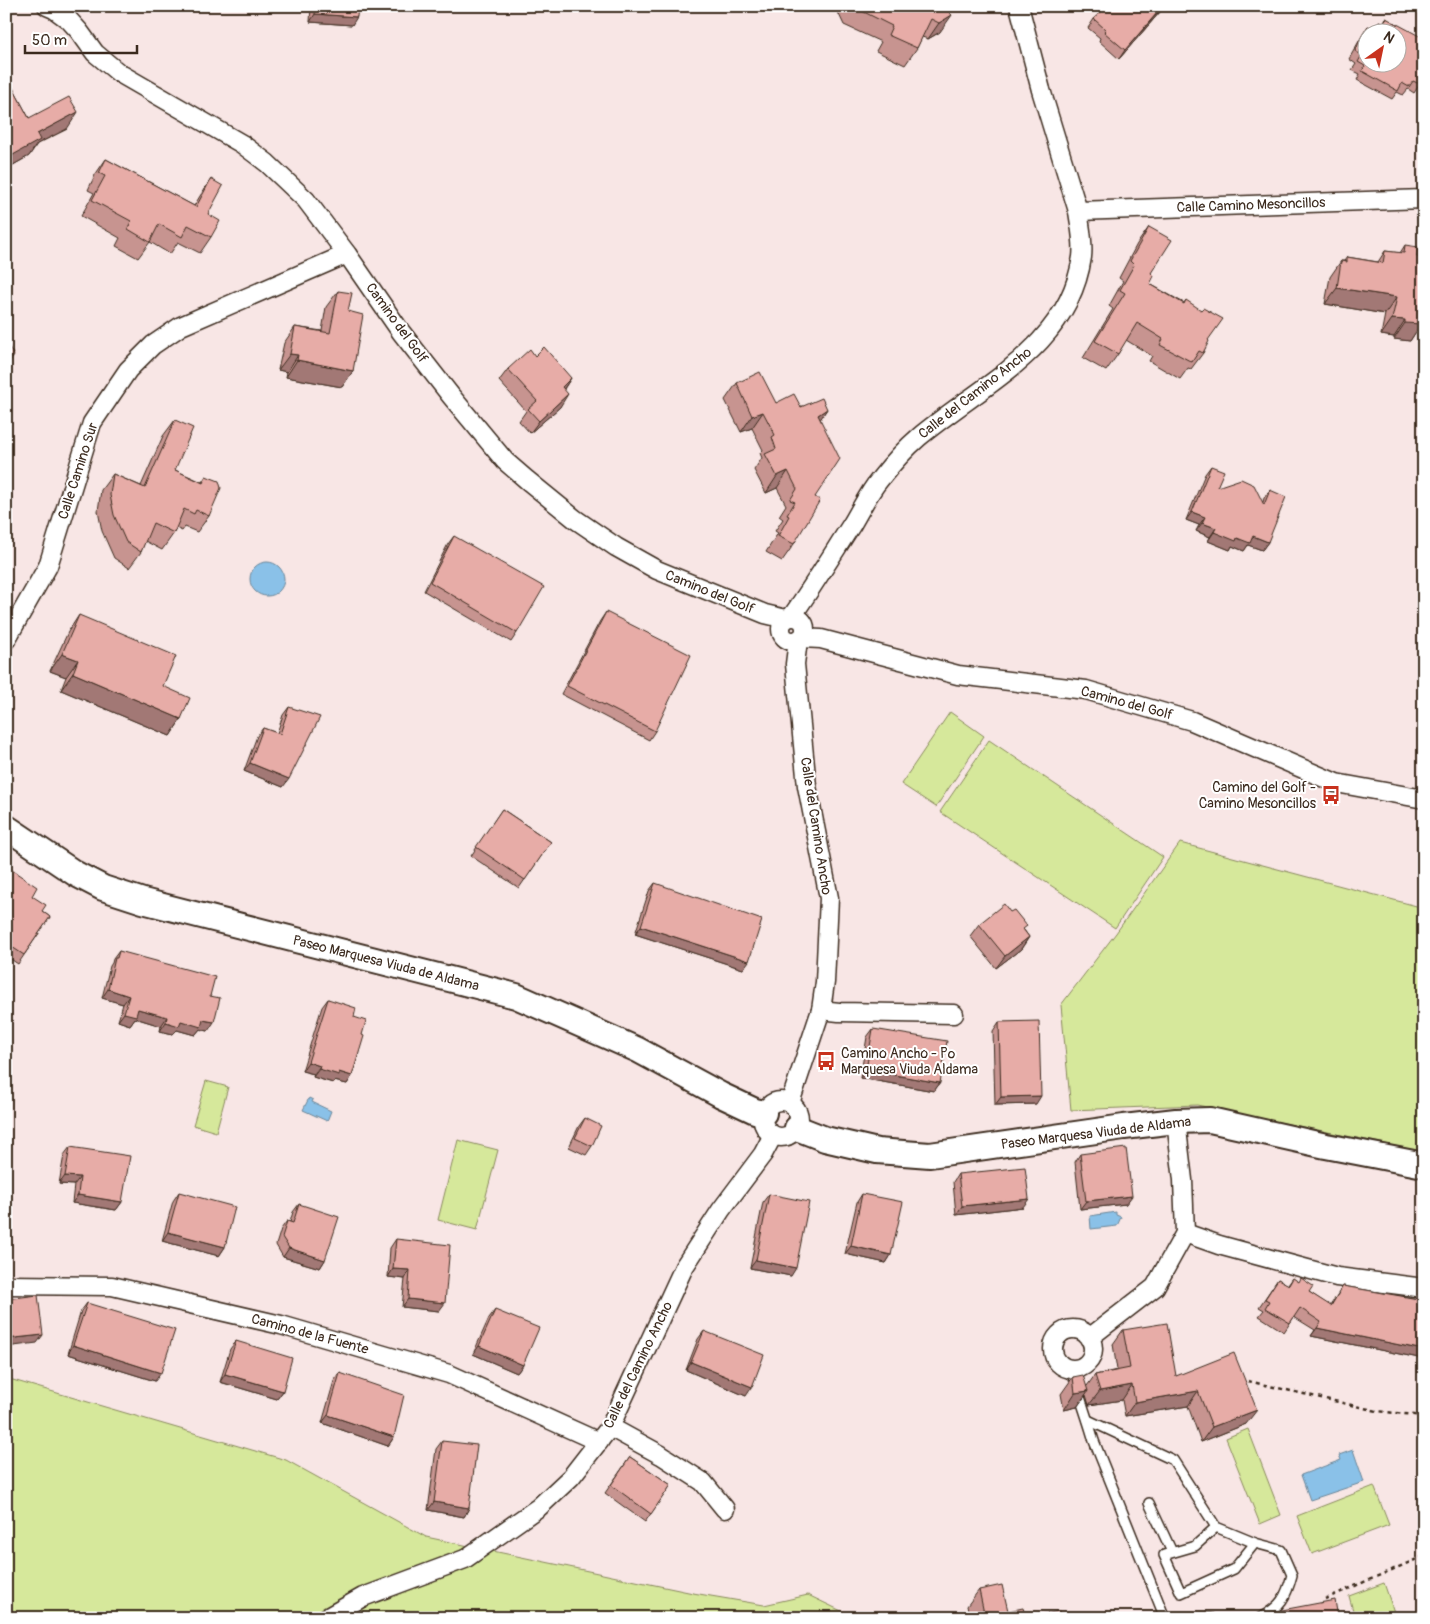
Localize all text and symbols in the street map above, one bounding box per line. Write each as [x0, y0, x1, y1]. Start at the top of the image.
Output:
scale bar [25, 22, 138, 54]
north arrow [1358, 22, 1408, 72]
text: N [1380, 28, 1397, 47]
text: 50 m [32, 31, 67, 50]
street label: Calle Camino Mesoncillos [1176, 194, 1327, 216]
street label: Camino del Golf [362, 280, 432, 367]
street label: Calle del Camino Ancho [915, 343, 1035, 442]
street label: Calle Camino Sur [54, 421, 102, 521]
street label: Camino del Golf [663, 566, 757, 618]
street label: Camino del Golf [1079, 683, 1175, 724]
street label: Calle del Camino Ancho [797, 756, 835, 896]
place label: Camino del Golf - Camino Mesoncillos [1199, 779, 1317, 812]
bus stop icon: Camino del Golf - Camino Mesoncillos [1320, 784, 1342, 806]
street label: Paseo Marquesa Viuda de Aldama [291, 932, 481, 994]
place label: Camino Ancho - Pº Marquesa Viuda Aldama [841, 1045, 978, 1078]
bus stop icon: Camino Ancho - Pº Marquesa Viuda Aldama [815, 1050, 837, 1072]
street label: Paseo Marquesa Viuda de Aldama [1000, 1113, 1192, 1153]
street label: Calle del Camino Ancho [600, 1298, 676, 1431]
street label: Camino de la Fuente [249, 1310, 371, 1358]

